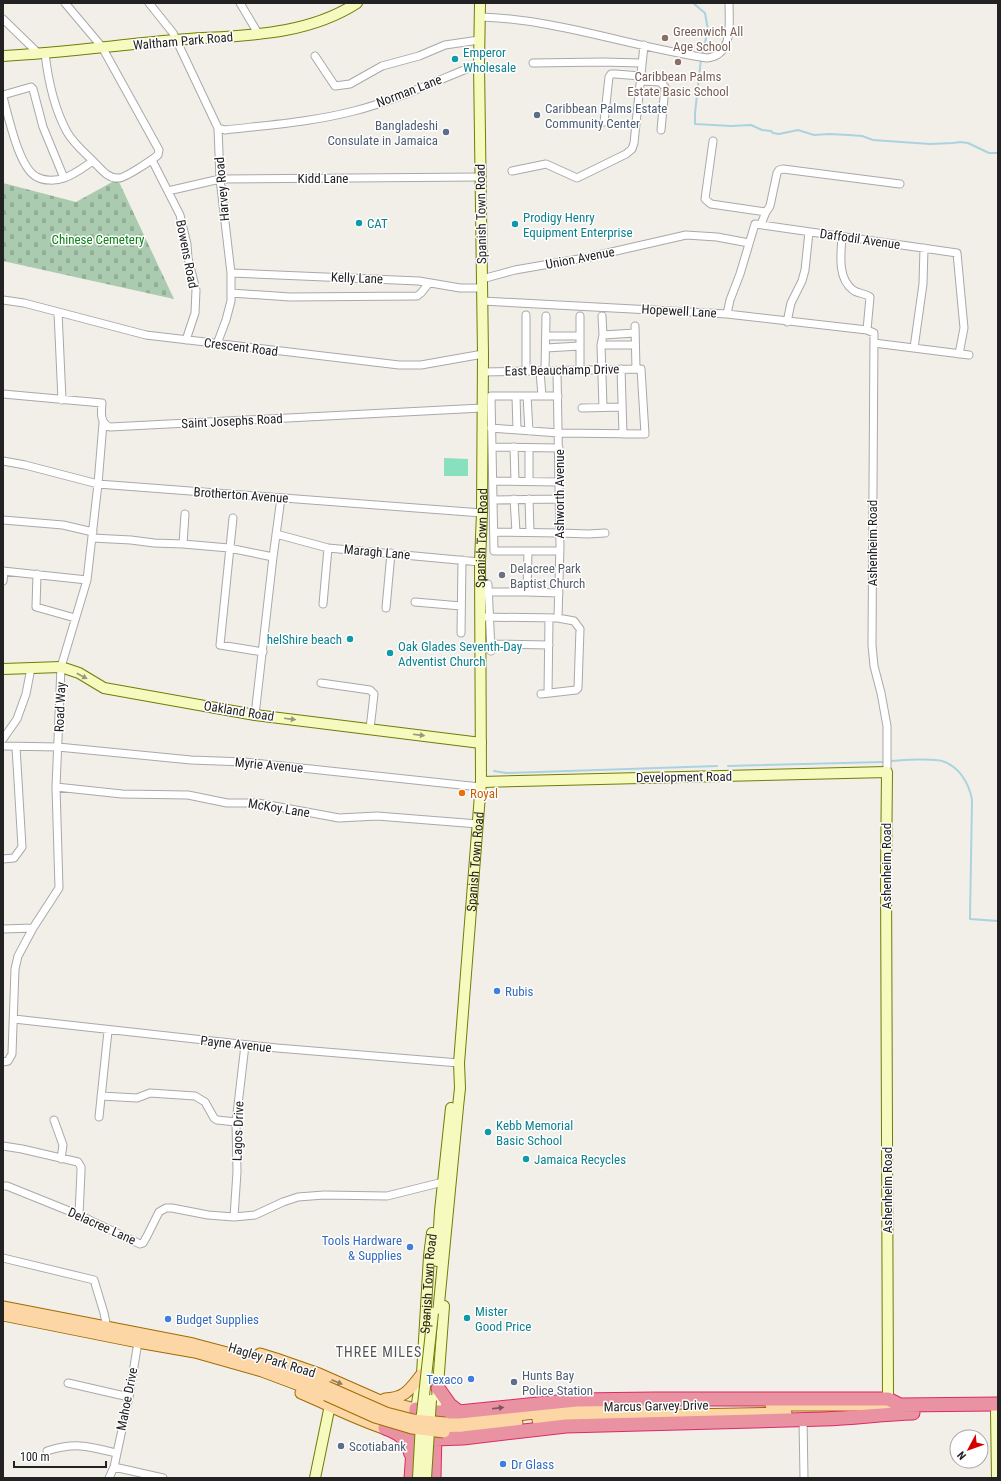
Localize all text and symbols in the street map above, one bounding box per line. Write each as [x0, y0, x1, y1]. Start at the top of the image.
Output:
place label: Greenwich All Age School [673, 24, 743, 54]
street label: Waltham Park Road [132, 29, 234, 53]
marker: Greenwich All Age School [660, 33, 670, 43]
place label: Emperor Wholesale [463, 45, 516, 75]
marker: Emperor Wholesale [450, 54, 460, 64]
marker: Caribbean Palms Estate Basic School [673, 57, 683, 67]
place label: Caribbean Palms Estate Basic School [627, 69, 729, 99]
street label: Norman Lane [374, 72, 444, 110]
place label: Caribbean Palms Estate Community Center [545, 101, 667, 131]
marker: Caribbean Palms Estate Community Center [532, 110, 542, 120]
place label: Bangladeshi Consulate in Jamaica [327, 118, 438, 148]
marker: Bangladeshi Consulate in Jamaica [441, 127, 451, 137]
street label: Harvey Road [212, 156, 232, 222]
street label: Spanish Town Road [473, 164, 489, 264]
street label: Kidd Lane [298, 171, 348, 186]
place label: Prodigy Henry Equipment Enterprise [523, 210, 633, 240]
place label: CAT [367, 216, 388, 231]
street label: Bowens Road [173, 218, 201, 290]
marker: CAT [354, 218, 364, 228]
marker: Prodigy Henry Equipment Enterprise [510, 219, 520, 229]
street label: Daffodil Avenue [819, 226, 901, 252]
park label: Chinese Cemetery [52, 232, 145, 247]
street label: Union Avenue [544, 244, 616, 272]
street label: Kelly Lane [331, 270, 383, 286]
street label: Hopewell Lane [641, 302, 717, 320]
street label: Crescent Road [203, 335, 279, 359]
street label: East Beauchamp Drive [504, 361, 620, 379]
street label: Saint Josephs Road [181, 411, 283, 431]
street label: Ashworth Avenue [552, 449, 567, 539]
street label: Brotherton Avenue [193, 484, 289, 506]
street label: Spanish Town Road [472, 488, 490, 588]
street label: Ashenheim Road [865, 500, 880, 586]
street label: Maragh Lane [343, 542, 411, 562]
place label: Delacree Park Baptist Church [510, 561, 585, 591]
marker: Delacree Park Baptist Church [497, 570, 507, 580]
place label: helShire beach [267, 632, 342, 647]
marker: helShire beach [345, 634, 355, 644]
place label: Oak Glades Seventh-Day Adventist Church [398, 639, 523, 669]
marker: Oak Glades Seventh-Day Adventist Church [385, 648, 395, 658]
one-way arrow [76, 672, 88, 679]
street label: Road Way [52, 681, 68, 732]
street label: Oakland Road [203, 698, 275, 724]
one-way arrow [284, 716, 296, 722]
one-way arrow [413, 732, 425, 739]
street label: Myrie Avenue [234, 755, 304, 775]
street label: Development Road [636, 769, 732, 785]
place label: Royal [470, 786, 498, 801]
marker: Royal [457, 788, 467, 798]
street label: McKoy Lane [247, 796, 311, 820]
street label: Spanish Town Road [463, 811, 486, 912]
street label: Ashenheim Road [879, 823, 894, 909]
place label: Rubis [505, 984, 534, 999]
marker: Rubis [492, 986, 502, 996]
street label: Payne Avenue [200, 1033, 272, 1055]
street label: Lagos Drive [229, 1101, 247, 1161]
place label: Kebb Memorial Basic School [496, 1118, 573, 1148]
marker: Kebb Memorial Basic School [483, 1127, 493, 1137]
street label: Ashenheim Road [880, 1147, 895, 1233]
place label: Jamaica Recycles [534, 1152, 626, 1167]
marker: Jamaica Recycles [521, 1154, 531, 1164]
street label: Delacree Lane [66, 1204, 138, 1248]
place label: Tools Hardware & Supplies [322, 1233, 402, 1263]
street label: Spanish Town Road [417, 1233, 439, 1334]
marker: Tools Hardware & Supplies [405, 1242, 415, 1252]
place label: Mister Good Price [475, 1304, 531, 1334]
place label: Budget Supplies [176, 1312, 259, 1327]
marker: Mister Good Price [462, 1313, 472, 1323]
marker: Budget Supplies [163, 1314, 173, 1324]
street label: Hagley Park Road [227, 1340, 317, 1380]
district label: THREE MILES [336, 1344, 422, 1360]
street label: Mahoe Drive [114, 1366, 140, 1432]
place label: Hunts Bay Police Station [522, 1368, 593, 1398]
place label: Texaco [426, 1372, 463, 1387]
marker: Texaco [466, 1374, 476, 1384]
marker: Hunts Bay Police Station [509, 1377, 519, 1387]
one-way arrow [332, 1379, 344, 1385]
street label: Marcus Garvey Drive [603, 1398, 709, 1414]
one-way arrow [492, 1405, 504, 1411]
north arrow [949, 1429, 989, 1469]
place label: Scotiabank [349, 1439, 406, 1454]
marker: Scotiabank [336, 1441, 346, 1451]
scale bar [14, 1443, 106, 1469]
text: N [955, 1448, 969, 1462]
text: 100 m [20, 1450, 50, 1464]
place label: Dr Glass [511, 1457, 554, 1472]
marker: Dr Glass [498, 1459, 508, 1469]

